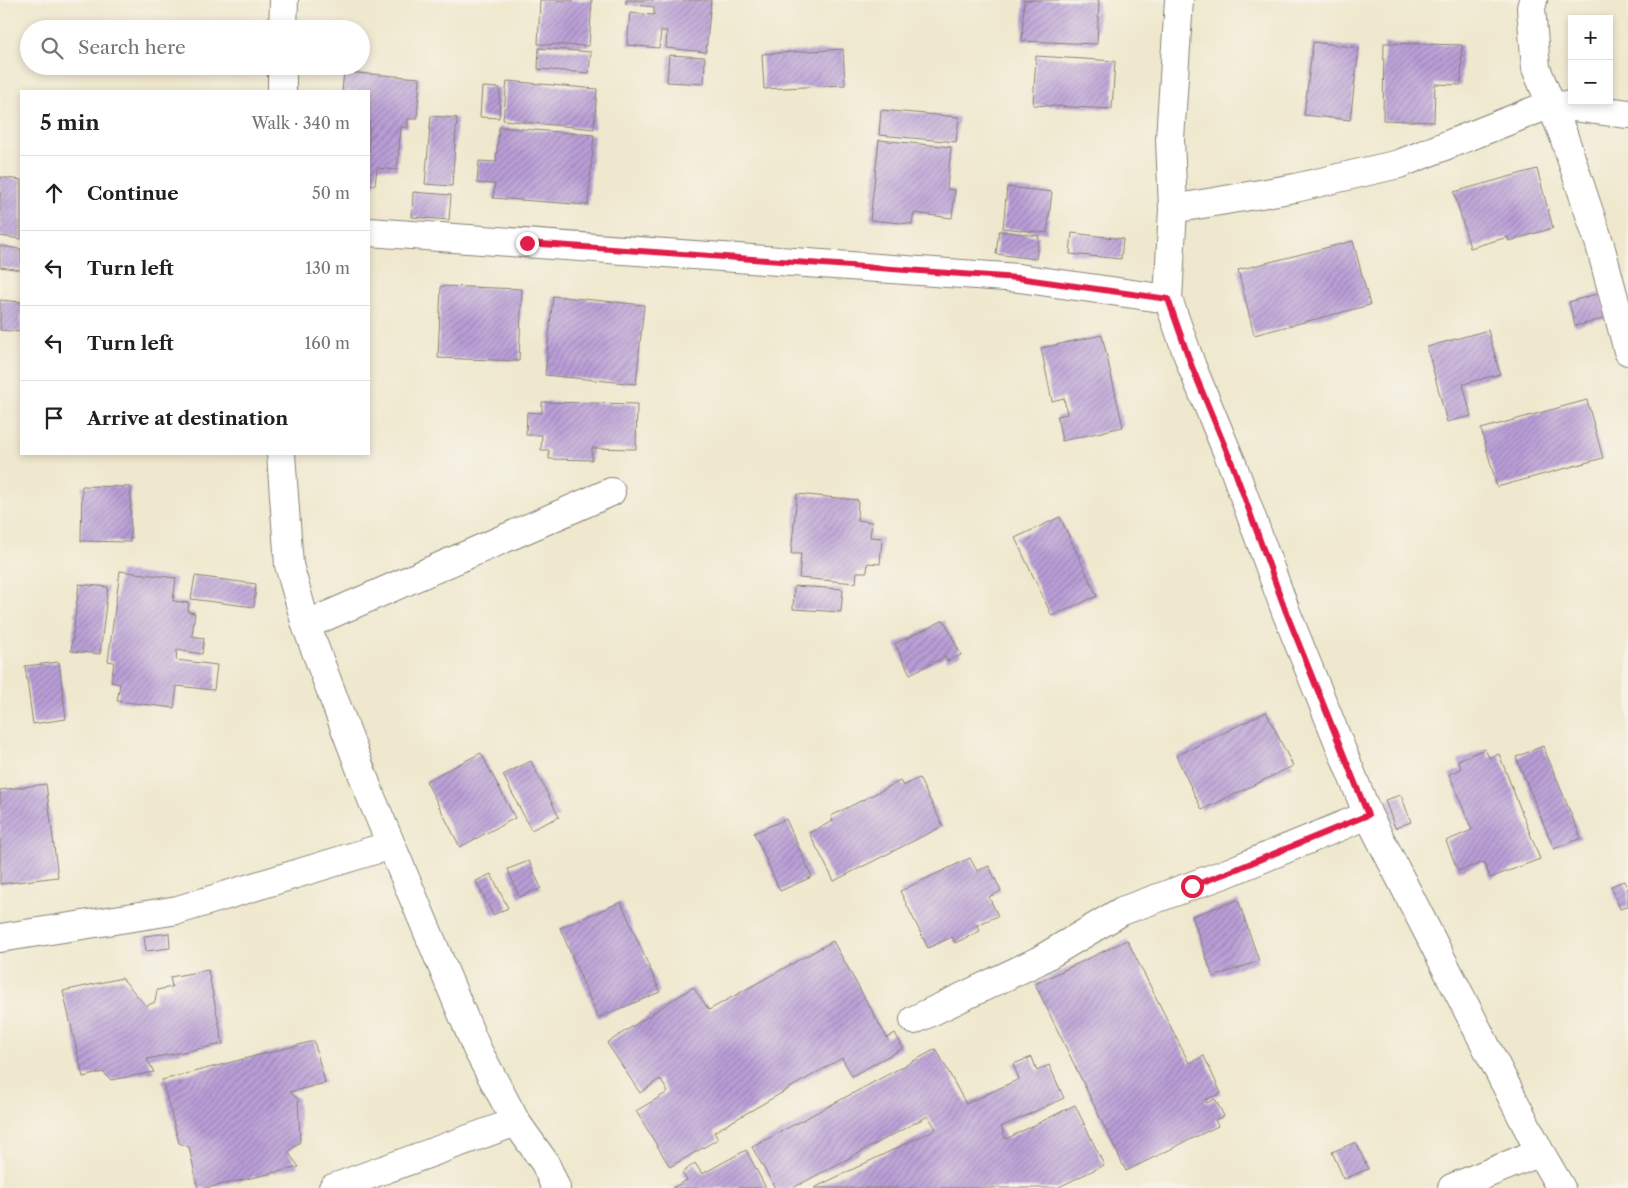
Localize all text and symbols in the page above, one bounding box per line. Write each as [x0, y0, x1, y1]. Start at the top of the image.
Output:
map controls [1568, 15, 1613, 105]
button: + [1568, 15, 1613, 60]
search box [20, 20, 370, 75]
icon: search [38, 34, 66, 62]
text: Search here [78, 36, 186, 59]
button: − [1568, 60, 1613, 105]
text: 5 min [40, 110, 100, 135]
text: Walk · 340 m [251, 113, 350, 133]
icon: ahead [40, 179, 68, 207]
text: Continue [87, 182, 179, 205]
text: 50 m [312, 183, 350, 203]
route end [516, 232, 539, 255]
icon: left [40, 254, 68, 282]
text: Turn left [87, 257, 174, 280]
text: 130 m [305, 258, 350, 278]
icon: left [40, 329, 68, 357]
text: Turn left [87, 332, 174, 355]
text: 160 m [305, 333, 350, 353]
icon: arrive [40, 404, 68, 432]
text: Arrive at destination [87, 407, 288, 430]
route start [1181, 875, 1204, 898]

